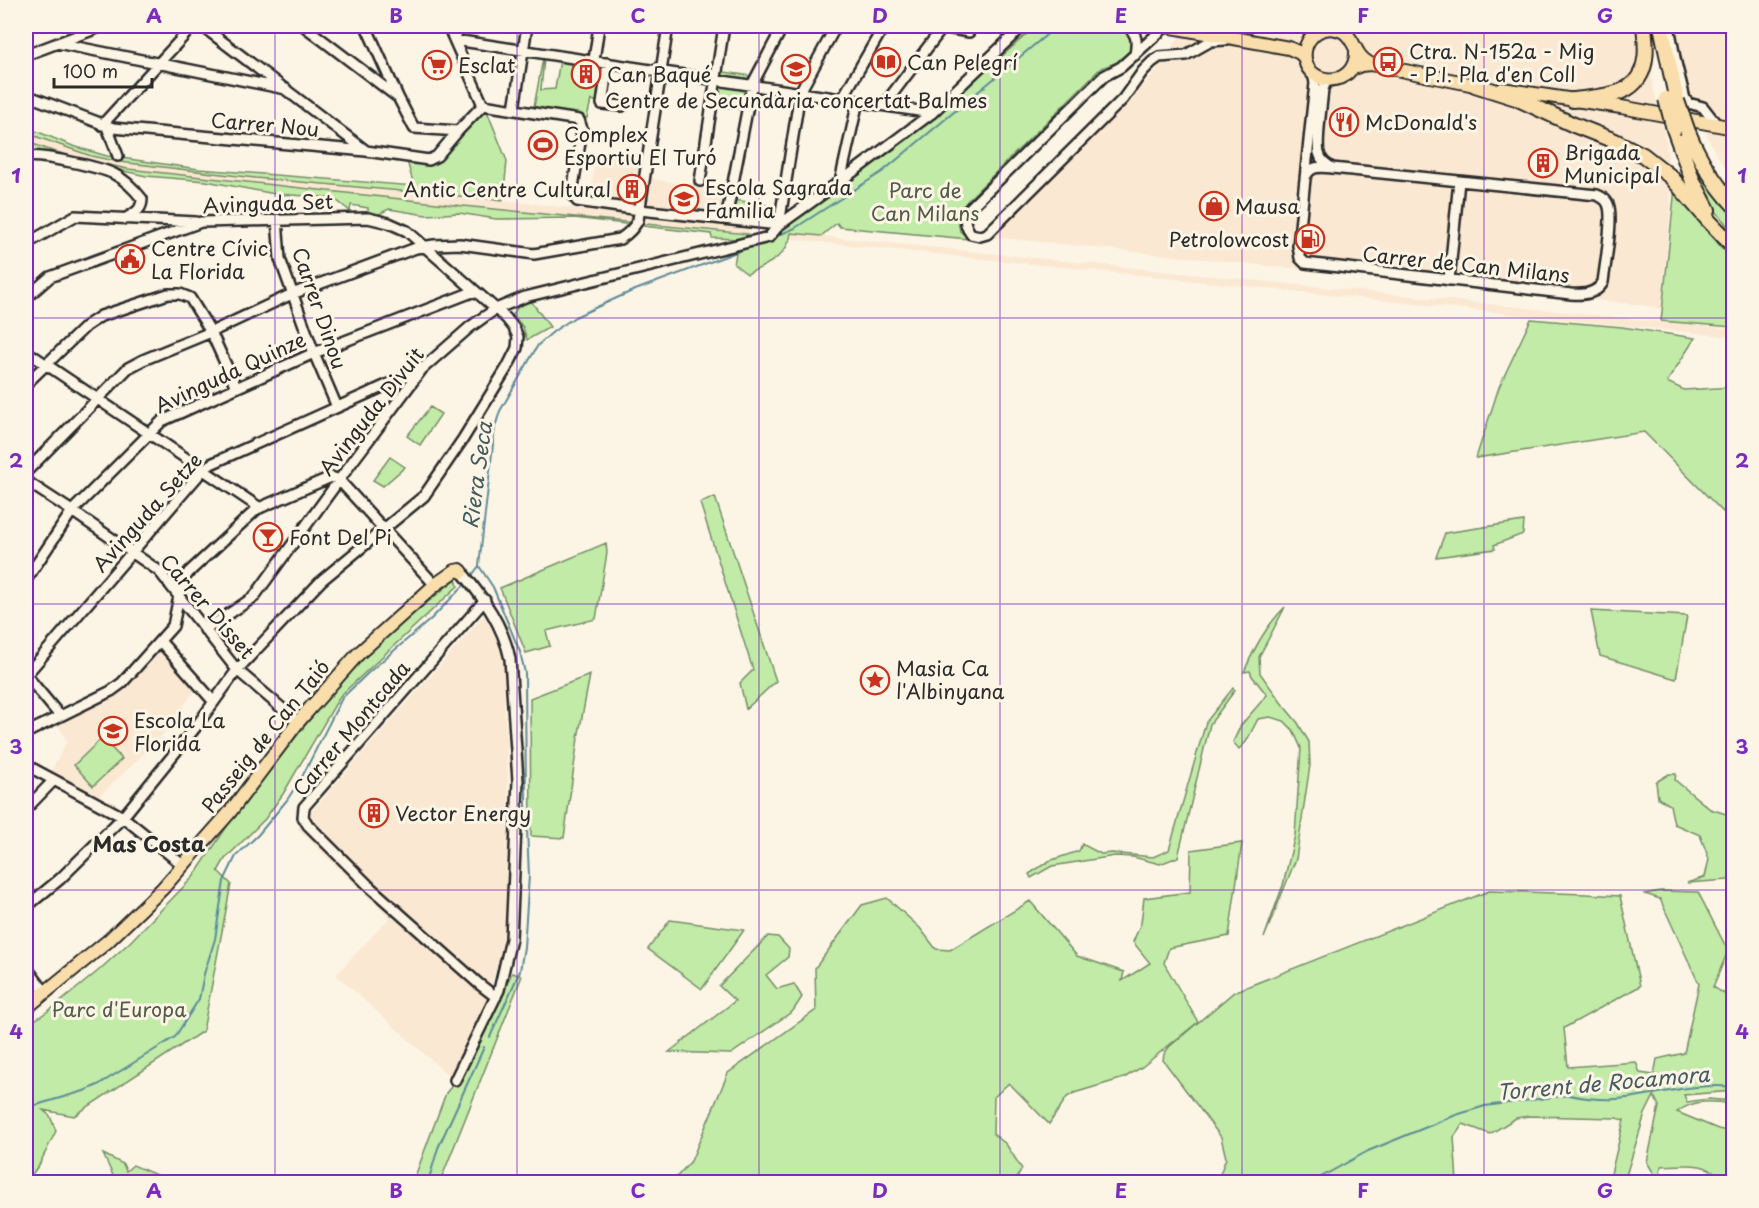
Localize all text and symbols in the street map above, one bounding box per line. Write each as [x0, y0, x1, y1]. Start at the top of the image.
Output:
text: A [146, 0, 162, 30]
text: B [389, 0, 403, 30]
text: C [630, 0, 646, 30]
text: D [872, 0, 888, 30]
text: E [1115, 0, 1127, 30]
text: F [1357, 0, 1369, 30]
text: G [1597, 0, 1613, 30]
place label: Ctra. N-152a - Mig - P.I. Pla d'en Coll [1409, 36, 1594, 89]
library icon: Can Pelegrí [870, 46, 902, 78]
bus stop icon: Ctra. N-152a - Mig - P.I. Pla d'en Coll [1372, 46, 1404, 78]
place label: Can Pelegrí [907, 47, 1018, 77]
supermarket icon: Esclat [421, 49, 453, 81]
place label: Esclat [458, 50, 516, 80]
scale bar [54, 51, 152, 89]
school or university icon: Centre de Secundària concertat Balmes [780, 53, 812, 85]
text: 100 m [63, 57, 118, 84]
building icon: Can Baqué [570, 58, 602, 90]
place label: Can Baqué [607, 59, 712, 89]
place label: Centre de Secundària concertat Balmes [605, 85, 987, 115]
street label: Carrer Nou [210, 104, 320, 144]
restaurant icon: McDonald's [1328, 106, 1360, 138]
place label: McDonald's [1365, 107, 1477, 137]
place label: Complex Esportiu El Turó [564, 119, 717, 172]
sports icon: Complex Esportiu El Turó [527, 129, 559, 161]
place label: Brigada Municipal [1564, 137, 1660, 190]
building icon: Brigada Municipal [1527, 147, 1559, 179]
text: 1 [11, 160, 21, 190]
text: 1 [1737, 160, 1747, 190]
place label: Escola Sagrada Familia [705, 172, 852, 225]
building icon: Antic Centre Cultural [616, 173, 648, 205]
place label: Antic Centre Cultural [403, 174, 611, 204]
park label: Parc de Can Milans [871, 175, 979, 228]
school or university icon: Escola Sagrada Familia [668, 183, 700, 215]
street label: Avinguda Set [202, 186, 334, 220]
shop icon: Mausa [1198, 190, 1230, 222]
place label: Mausa [1235, 191, 1300, 221]
fuel station icon: Petrolowcost [1294, 223, 1326, 255]
place label: Petrolowcost [1169, 224, 1289, 254]
place label: Centre Cívic La Florida [151, 233, 268, 286]
street label: Carrer de Can Milans [1361, 238, 1571, 290]
public building icon: Centre Cívic La Florida [114, 243, 146, 275]
street label: Carrer Dinou [285, 243, 355, 373]
street label: Avinguda Quinze [149, 324, 311, 420]
street label: Avinguda Divuit [311, 340, 431, 482]
water label: Riera Seca [453, 419, 499, 530]
text: 2 [9, 445, 23, 475]
text: 2 [1735, 445, 1749, 475]
street label: Avinguda Setze [85, 446, 209, 578]
bar icon: Font Del Pi [252, 521, 284, 553]
place label: Font Del Pi [289, 522, 392, 552]
street label: Carrer Disset [154, 547, 262, 665]
street label: Passeig de Can Taió [194, 653, 336, 819]
street label: Carrer Montcada [285, 653, 417, 802]
place label: Masia Ca l'Albinyana [896, 653, 1005, 706]
place icon: Masia Ca l'Albinyana [859, 664, 891, 696]
place label: Escola La Florida [134, 705, 225, 758]
school or university icon: Escola La Florida [97, 715, 129, 747]
text: 3 [9, 731, 23, 761]
text: 3 [1735, 731, 1749, 761]
building icon: Vector Energy [358, 797, 390, 829]
place label: Vector Energy [395, 798, 531, 828]
district label: Mas Costa [93, 827, 205, 859]
park label: Parc d'Europa [52, 994, 187, 1024]
text: 4 [9, 1016, 23, 1046]
text: 4 [1735, 1016, 1749, 1046]
water label: Torrent de Rocamora [1495, 1057, 1712, 1107]
text: A [146, 1175, 162, 1205]
text: B [389, 1175, 403, 1205]
text: C [630, 1175, 646, 1205]
text: D [872, 1175, 888, 1205]
text: E [1115, 1175, 1127, 1205]
text: F [1357, 1175, 1369, 1205]
text: G [1597, 1175, 1613, 1205]

